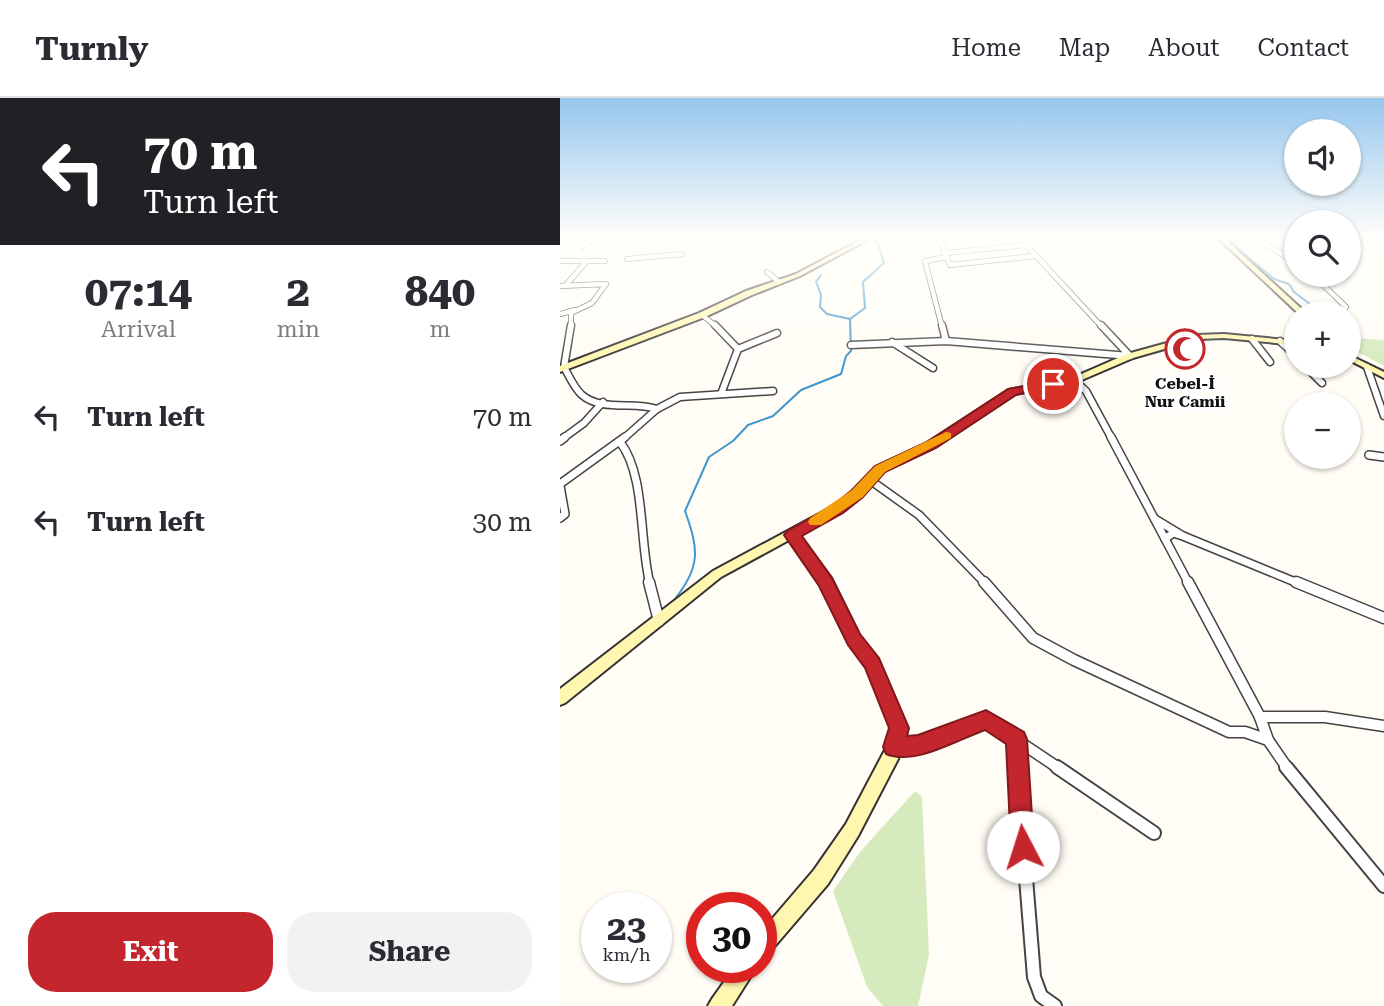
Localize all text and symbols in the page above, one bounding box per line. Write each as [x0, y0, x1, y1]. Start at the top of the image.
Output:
text: Turnly [35, 29, 149, 68]
text: Home [951, 34, 1021, 62]
text: Map [1059, 34, 1110, 62]
text: About [1148, 34, 1219, 62]
text: Contact [1257, 34, 1349, 62]
map controls [1284, 119, 1361, 469]
button: sound [1284, 119, 1361, 196]
text: 70 m [143, 124, 258, 181]
icon: left [28, 126, 119, 217]
text: Turn left [143, 183, 278, 221]
button: search [1284, 210, 1361, 287]
text: 07:14 [85, 267, 192, 316]
text: 2 [287, 267, 310, 316]
text: 840 [405, 267, 475, 316]
button: + [1284, 301, 1361, 378]
text: Arrival [101, 316, 176, 343]
text: min [277, 316, 320, 343]
text: m [429, 316, 450, 343]
mosque icon: Cebel-İ Nur Camii [1164, 328, 1206, 370]
pin [1023, 354, 1083, 414]
icon: arrive [1034, 365, 1072, 403]
place label: Cebel-İ Nur Camii [1145, 374, 1226, 411]
button: − [1284, 392, 1361, 469]
icon: left [28, 398, 66, 436]
text: Turn left [87, 402, 205, 432]
text: 70 m [473, 402, 532, 432]
icon: left [28, 503, 66, 541]
text: Turn left [87, 507, 205, 537]
text: 30 m [473, 507, 532, 537]
position arrow [986, 810, 1060, 884]
speed limit sign: 30 [686, 892, 777, 983]
text: 23 [607, 908, 646, 949]
button: Exit [28, 912, 273, 992]
button: Share [287, 912, 532, 992]
text: km/h [602, 944, 651, 965]

